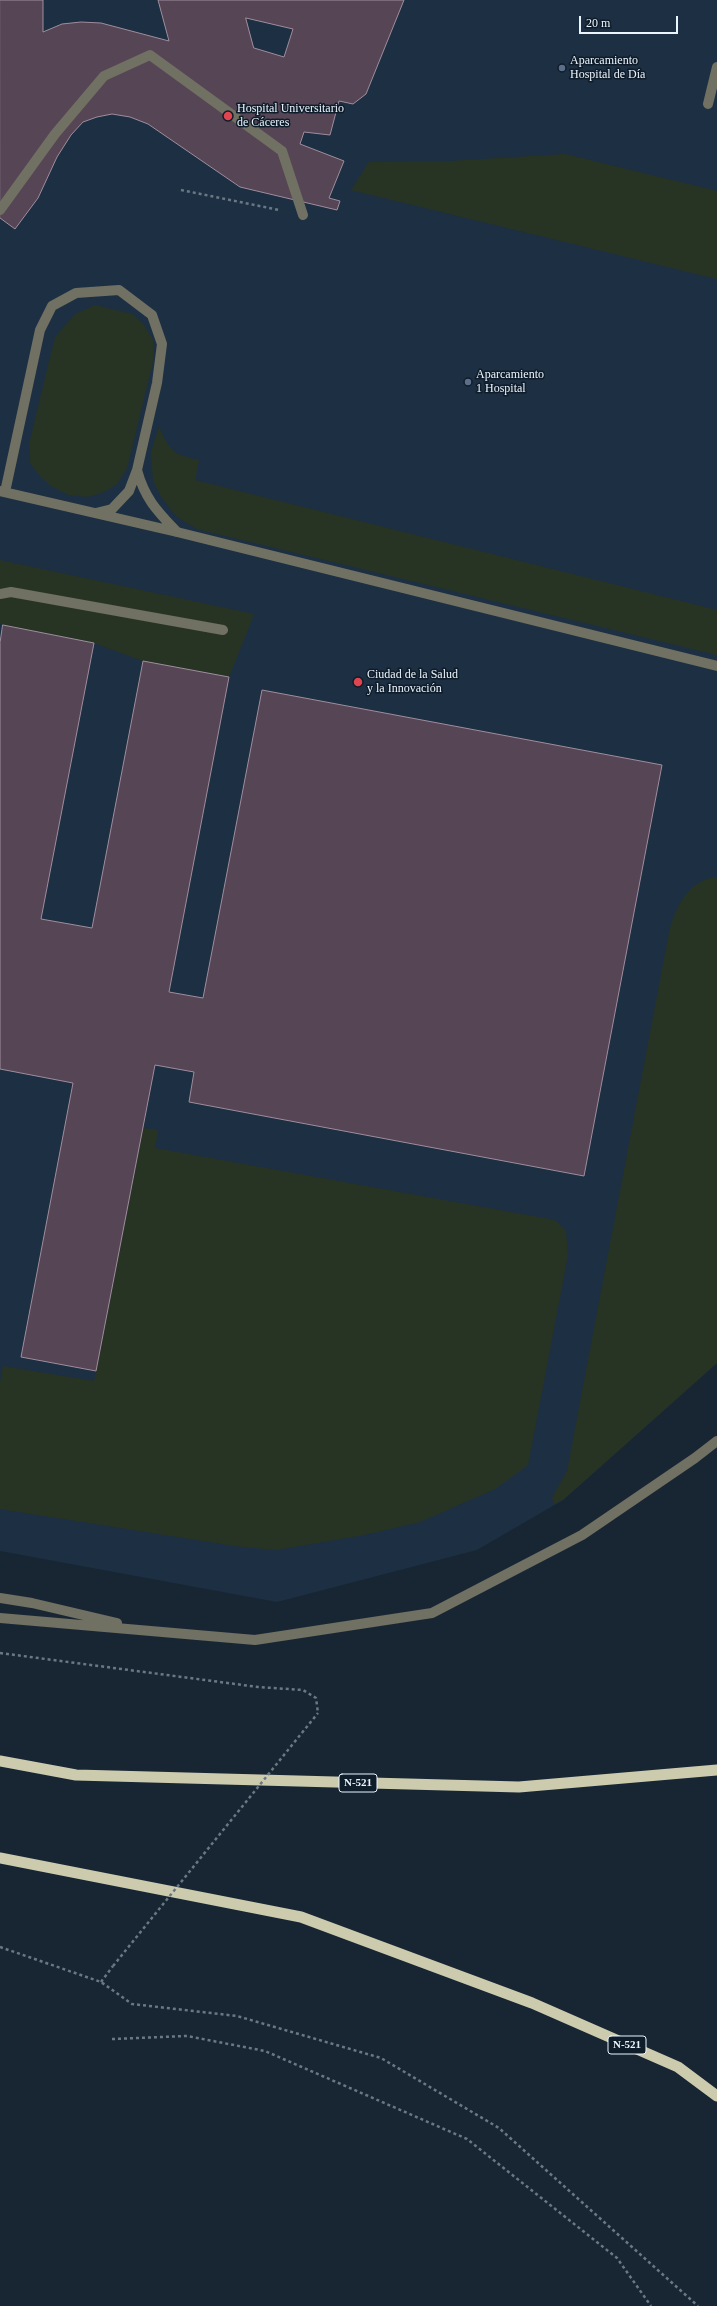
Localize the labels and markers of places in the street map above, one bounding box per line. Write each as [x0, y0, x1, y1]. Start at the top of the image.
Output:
place label: Aparcamiento Hospital de Día [570, 54, 645, 82]
marker: Aparcamiento Hospital de Día [557, 63, 567, 73]
place label: Hospital Universitario de Cáceres [237, 102, 344, 130]
marker: Hospital Universitario de Cáceres [222, 110, 234, 122]
place label: Aparcamiento 1 Hospital [476, 368, 544, 396]
marker: Aparcamiento 1 Hospital [463, 377, 473, 387]
place label: Ciudad de la Salud y la Innovación [367, 668, 458, 696]
marker: Ciudad de la Salud y la Innovación [352, 676, 364, 688]

